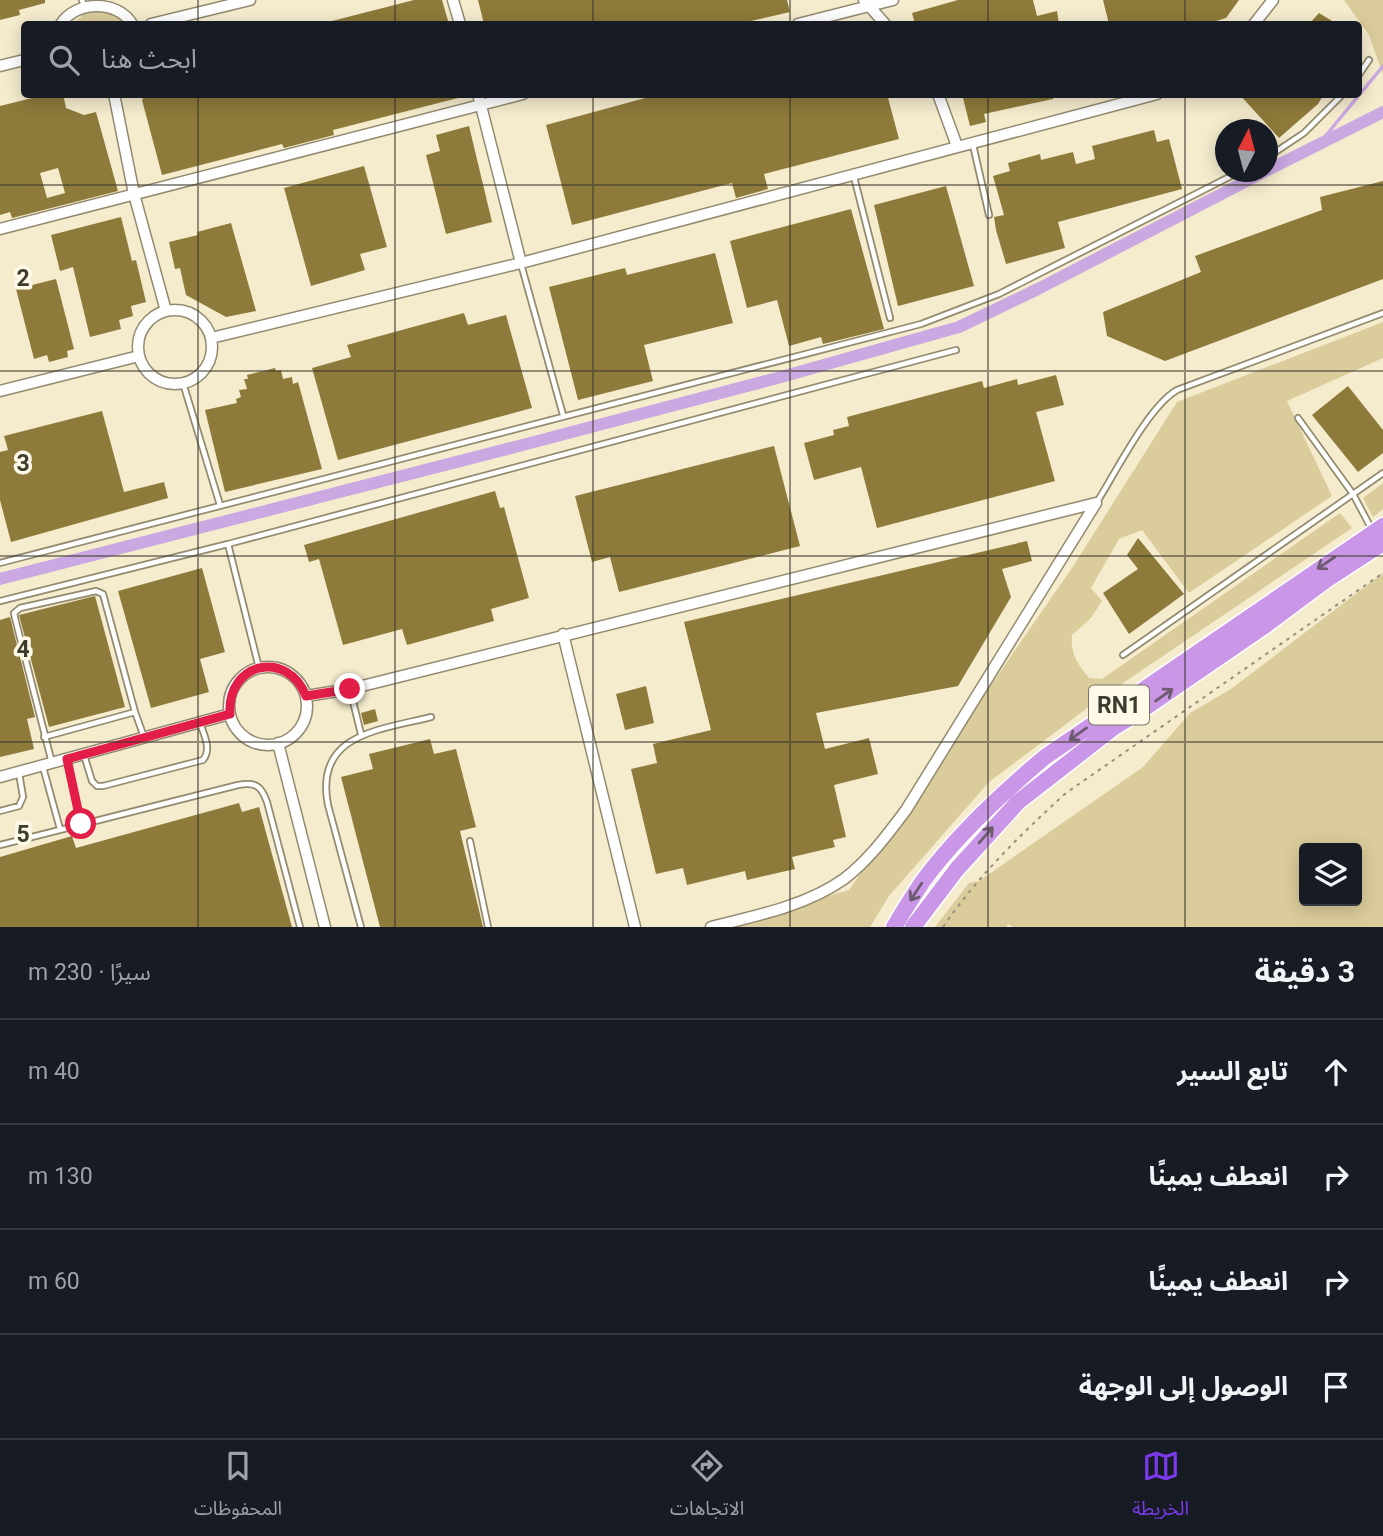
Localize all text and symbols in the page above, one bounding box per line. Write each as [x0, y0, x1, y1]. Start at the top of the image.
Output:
search box [21, 21, 1362, 98]
icon: search [45, 41, 83, 79]
text: ابحث هنا [101, 44, 197, 74]
north arrow [1215, 119, 1278, 182]
text: 2 [16, 265, 30, 292]
text: 3 [16, 450, 30, 477]
one-way arrow [1317, 556, 1336, 571]
text: 4 [16, 636, 30, 663]
route end [334, 673, 365, 704]
road number: RN1 [1089, 685, 1149, 724]
one-way arrow [1154, 688, 1173, 702]
one-way arrow [1069, 727, 1088, 741]
route start [65, 808, 96, 839]
text: 5 [16, 821, 30, 848]
one-way arrow [978, 827, 994, 845]
map controls [1299, 843, 1362, 906]
button: layers [1299, 843, 1362, 906]
one-way arrow [909, 882, 924, 901]
text: 3 دقيقة [1255, 954, 1355, 989]
text: سيرًا · 230 m [28, 959, 151, 986]
icon: ahead [1317, 1053, 1355, 1091]
text: تابع السير [1177, 1056, 1288, 1086]
text: 40 m [28, 1058, 80, 1085]
icon: right [1317, 1158, 1355, 1196]
text: انعطف يمينًا [1149, 1161, 1288, 1191]
text: 130 m [28, 1163, 93, 1190]
icon: right [1317, 1263, 1355, 1301]
text: انعطف يمينًا [1149, 1266, 1288, 1296]
text: 60 m [28, 1268, 80, 1295]
icon: arrive [1317, 1368, 1355, 1406]
text: الوصول إلى الوجهة [1079, 1371, 1288, 1401]
tab: المحفوظات [194, 1447, 282, 1529]
tab: الاتجاهات [670, 1447, 744, 1529]
tab: الخريطة [1132, 1447, 1189, 1529]

